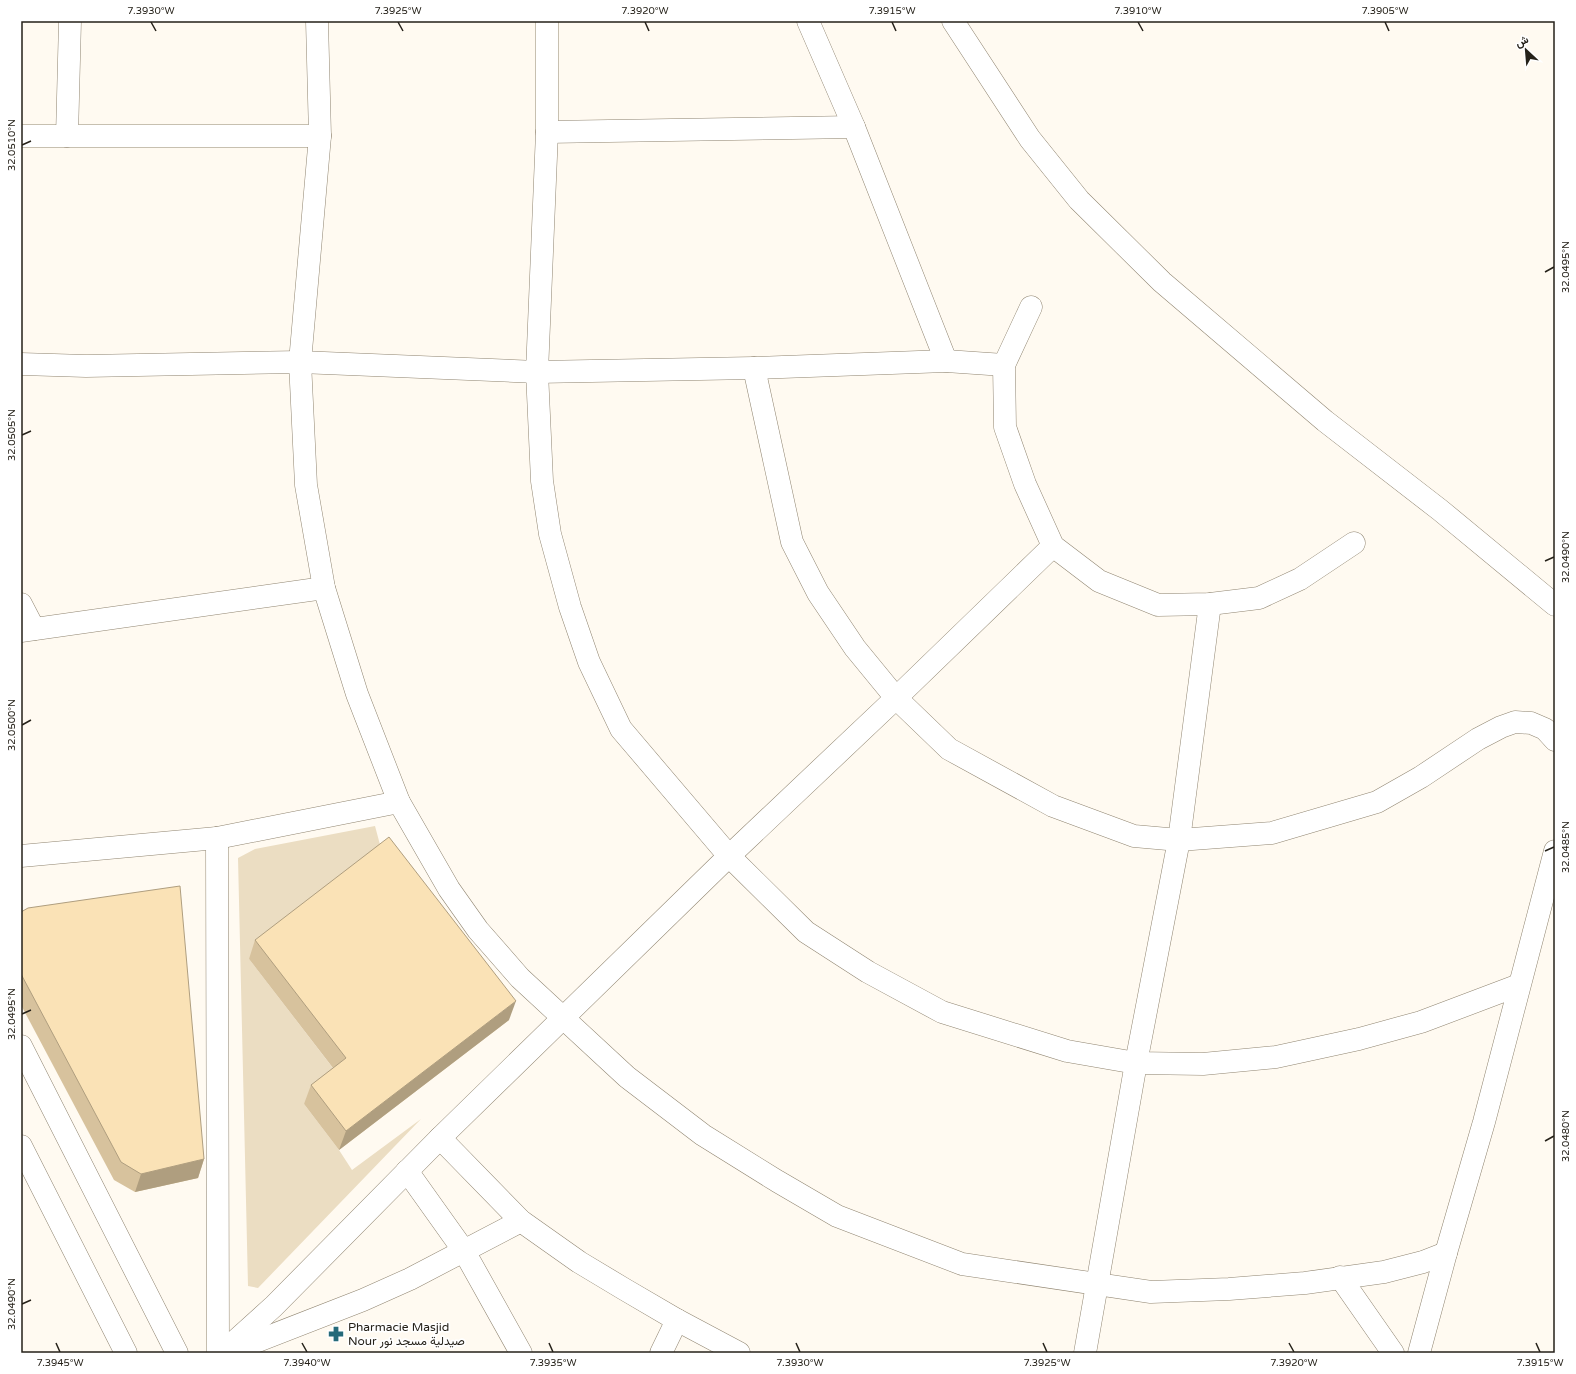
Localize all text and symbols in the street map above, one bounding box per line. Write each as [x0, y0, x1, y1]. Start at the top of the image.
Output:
text: 7.3930°W [127, 5, 175, 17]
text: 7.3925°W [374, 5, 422, 17]
text: 7.3920°W [621, 5, 669, 17]
text: 7.3915°W [868, 5, 916, 17]
text: 7.3910°W [1114, 5, 1162, 17]
text: 7.3905°W [1361, 5, 1409, 17]
north arrow [1506, 30, 1546, 70]
text: ش [1513, 33, 1531, 50]
text: 32.0510°N [6, 119, 18, 171]
text: 32.0495°N [1560, 241, 1572, 293]
text: 32.0505°N [6, 409, 18, 461]
text: 32.0490°N [1560, 531, 1572, 583]
text: 32.0500°N [6, 699, 18, 751]
text: 32.0485°N [1560, 821, 1572, 873]
text: 32.0495°N [6, 988, 18, 1040]
text: 32.0480°N [1560, 1110, 1572, 1162]
text: 32.0490°N [6, 1278, 18, 1330]
place label: Pharmacie Masjid Nour صيدلية مسجد نور [348, 1320, 465, 1349]
pharmacy icon: Pharmacie Masjid Nour صيدلية مسجد نور [327, 1325, 345, 1343]
text: 7.3945°W [36, 1357, 84, 1369]
text: 7.3940°W [283, 1357, 331, 1369]
text: 7.3935°W [529, 1357, 577, 1369]
text: 7.3930°W [776, 1357, 824, 1369]
text: 7.3925°W [1023, 1357, 1071, 1369]
text: 7.3920°W [1270, 1357, 1318, 1369]
text: 7.3915°W [1516, 1357, 1564, 1369]

